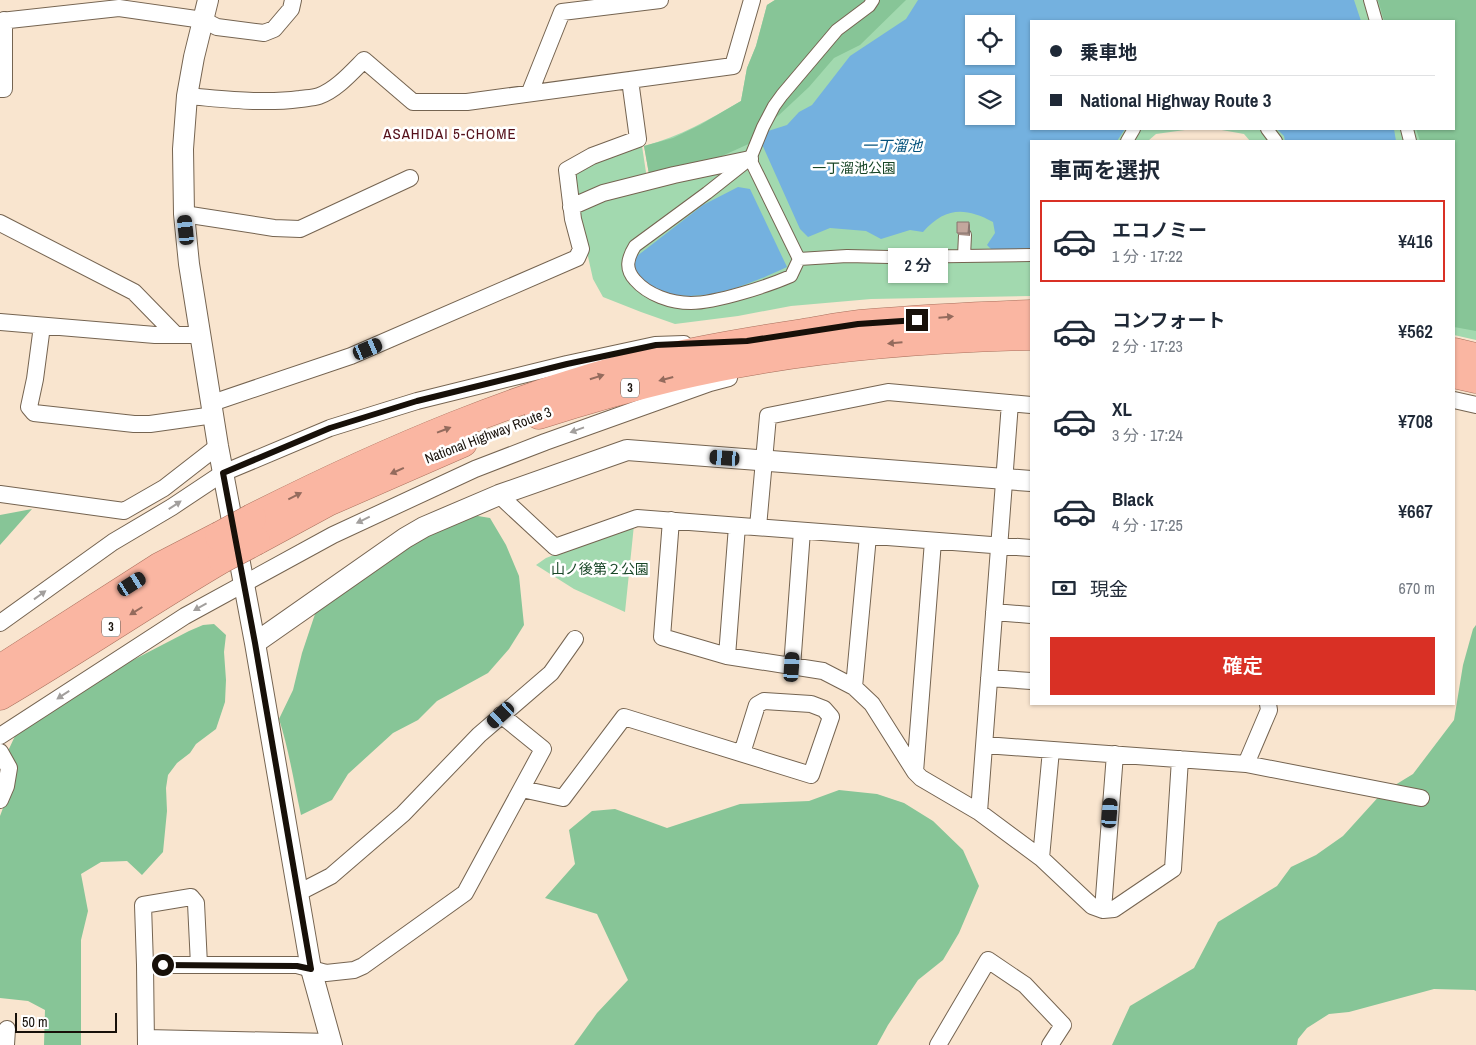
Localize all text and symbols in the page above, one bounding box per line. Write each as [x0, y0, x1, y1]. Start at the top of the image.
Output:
map controls [965, 15, 1015, 125]
button: locate [965, 15, 1015, 65]
text: 乗車地 [1080, 39, 1137, 65]
button: layers [965, 75, 1015, 125]
text: National Highway Route 3 [1080, 87, 1271, 113]
district label: ASAHIDAI 5-CHOME [382, 123, 517, 144]
water label: 一丁溜池 [862, 135, 924, 156]
text: 車両を選択 [1050, 155, 1160, 185]
park label: 一丁溜池公園 [812, 159, 896, 177]
car [176, 214, 195, 246]
text: エコノミー [1112, 217, 1207, 243]
icon: car [1052, 219, 1097, 264]
text: ¥416 [1398, 228, 1433, 254]
text: 1 分 · 17:22 [1112, 245, 1183, 267]
callout: 2 分 [887, 248, 947, 282]
text: 2 分 [905, 254, 931, 276]
text: コンフォート [1112, 307, 1225, 333]
route end [906, 309, 928, 331]
icon: car [1052, 309, 1097, 354]
one-way arrow [939, 313, 955, 321]
text: ¥562 [1398, 318, 1433, 344]
text: 2 分 · 17:23 [1112, 335, 1183, 357]
car [351, 336, 384, 362]
one-way arrow [887, 339, 903, 347]
one-way arrow [590, 372, 605, 380]
one-way arrow [658, 375, 673, 383]
road number: 3 [621, 378, 639, 398]
text: XL [1112, 396, 1132, 422]
icon: car [1052, 399, 1097, 444]
street label: National Highway Route 3 [422, 403, 554, 467]
text: ¥708 [1398, 408, 1433, 434]
text: 3 分 · 17:24 [1112, 424, 1183, 446]
one-way arrow [437, 426, 451, 434]
one-way arrow [570, 427, 585, 434]
car [709, 449, 740, 467]
one-way arrow [390, 468, 404, 476]
text: Black [1112, 486, 1154, 512]
icon: car [1052, 489, 1097, 534]
one-way arrow [288, 492, 302, 500]
text: ¥667 [1398, 498, 1433, 524]
one-way arrow [168, 500, 181, 510]
text: 4 分 · 17:25 [1112, 514, 1183, 536]
one-way arrow [356, 516, 370, 524]
park label: 山ノ後第２公園 [551, 560, 649, 578]
car [115, 570, 148, 598]
icon: cash [1050, 574, 1078, 602]
text: 現金 [1090, 576, 1128, 602]
text: 670 m [1399, 577, 1435, 599]
one-way arrow [33, 590, 46, 600]
one-way arrow [194, 603, 207, 612]
one-way arrow [129, 606, 142, 616]
road number: 3 [102, 618, 120, 636]
button: 確定 [1050, 637, 1435, 695]
car [783, 652, 800, 682]
one-way arrow [57, 690, 70, 700]
car [484, 699, 517, 731]
car [1101, 798, 1118, 828]
route start [152, 954, 174, 976]
scale bar [15, 1010, 118, 1033]
text: 50 m [22, 1013, 48, 1031]

